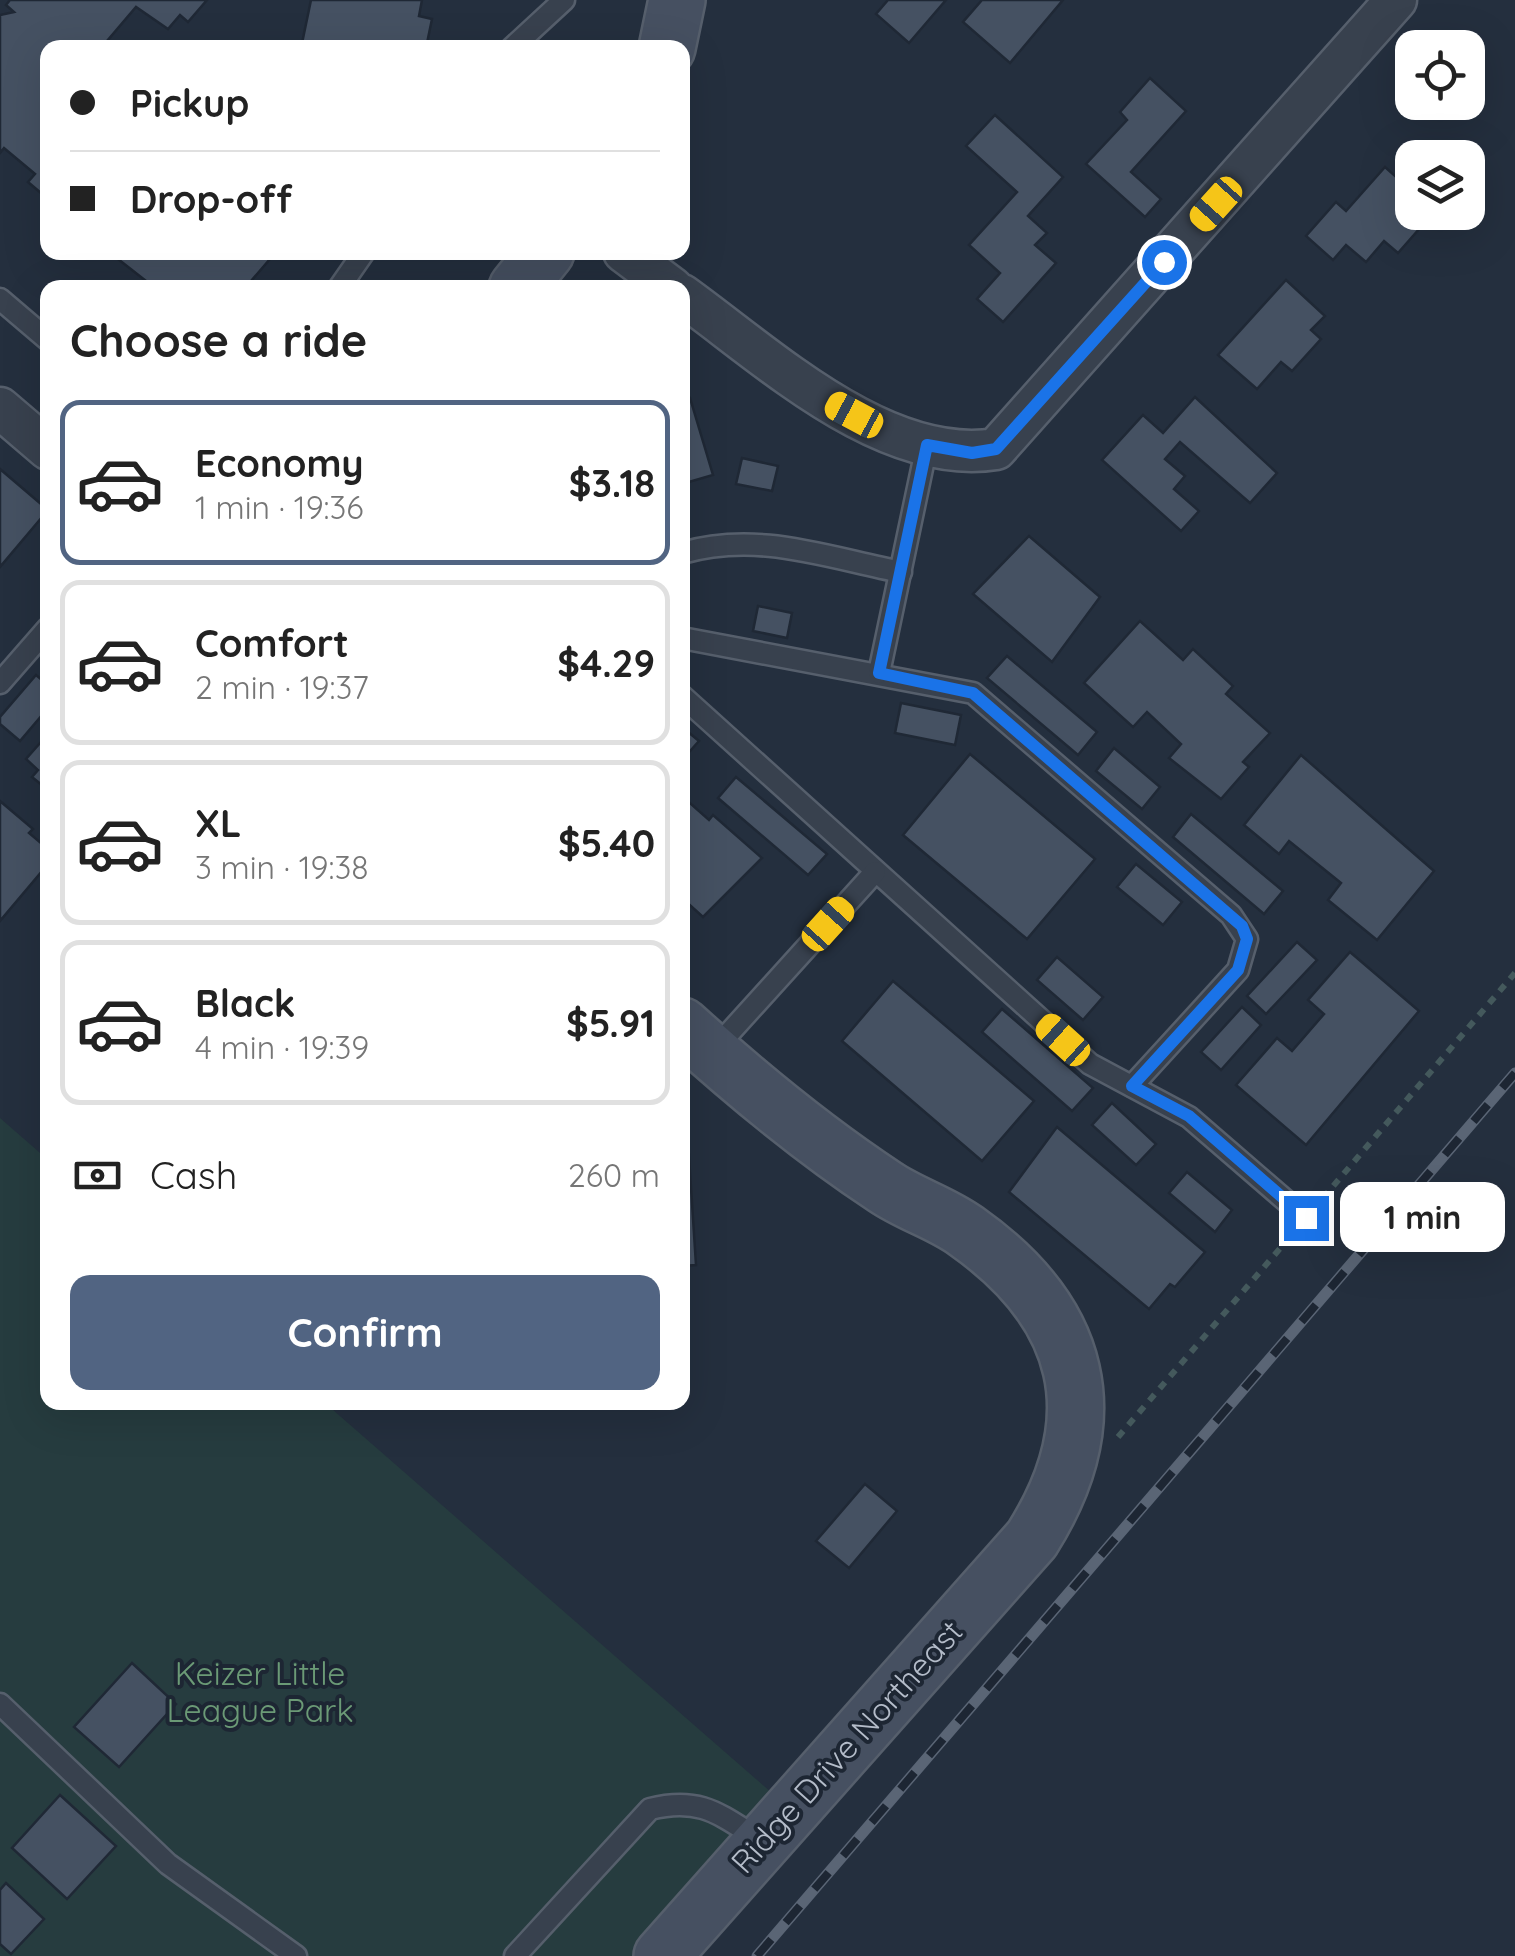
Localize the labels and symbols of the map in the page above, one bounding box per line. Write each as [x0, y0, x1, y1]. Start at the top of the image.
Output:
car [1185, 172, 1247, 236]
route start [1142, 240, 1187, 285]
car [820, 388, 888, 442]
car [797, 892, 859, 956]
car [1031, 1009, 1095, 1071]
callout: 1 min [1341, 1183, 1506, 1253]
route end [1284, 1196, 1329, 1241]
street label: Ridge Drive Northeast [722, 1611, 971, 1881]
park label: Keizer Little League Park [166, 1653, 354, 1730]

